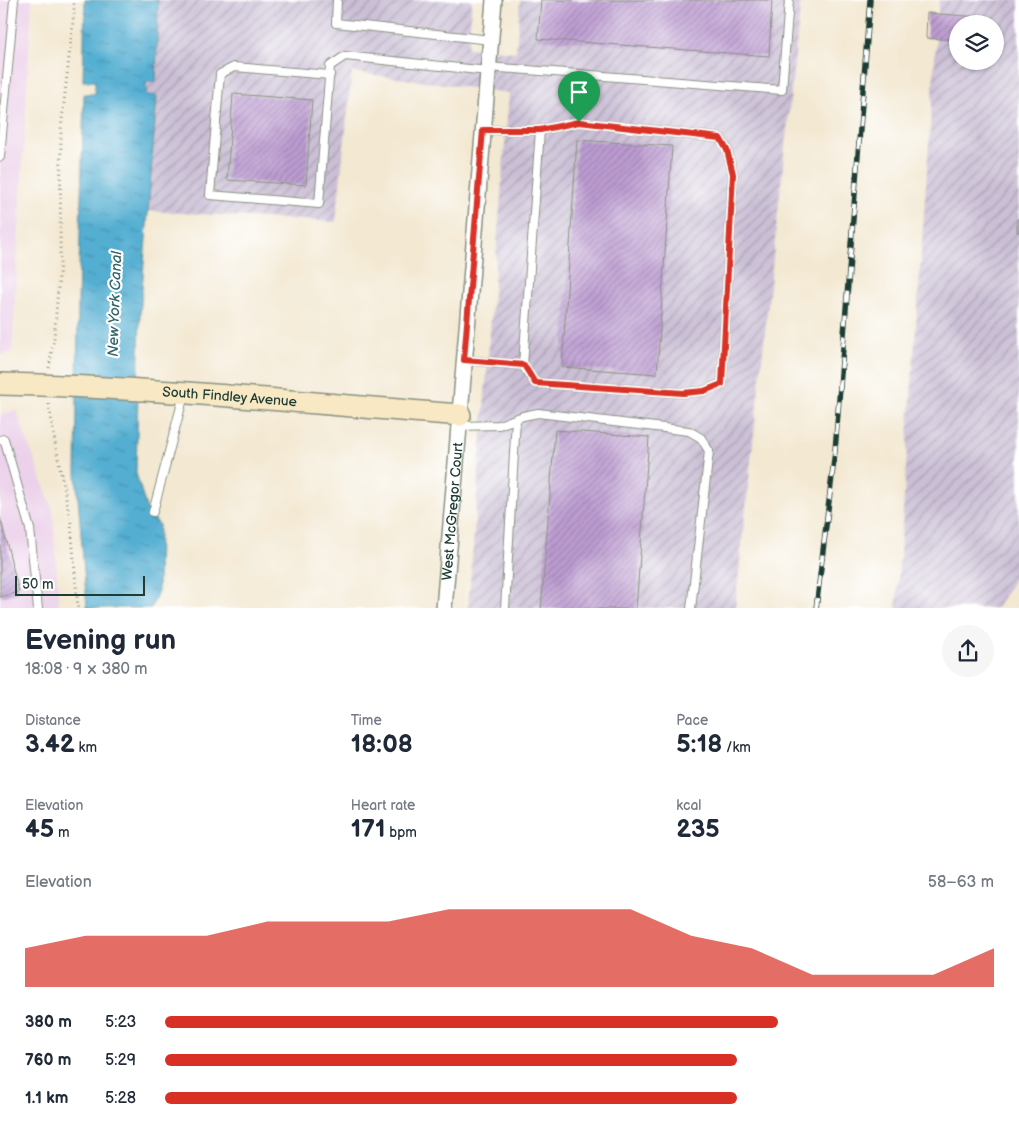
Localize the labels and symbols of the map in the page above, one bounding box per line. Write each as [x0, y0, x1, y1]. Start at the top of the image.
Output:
pin [558, 71, 600, 122]
water label: New York Canal [104, 250, 126, 357]
street label: South Findley Avenue [162, 383, 298, 410]
street label: West McGregor Court [438, 441, 466, 581]
scale bar [15, 574, 145, 597]

